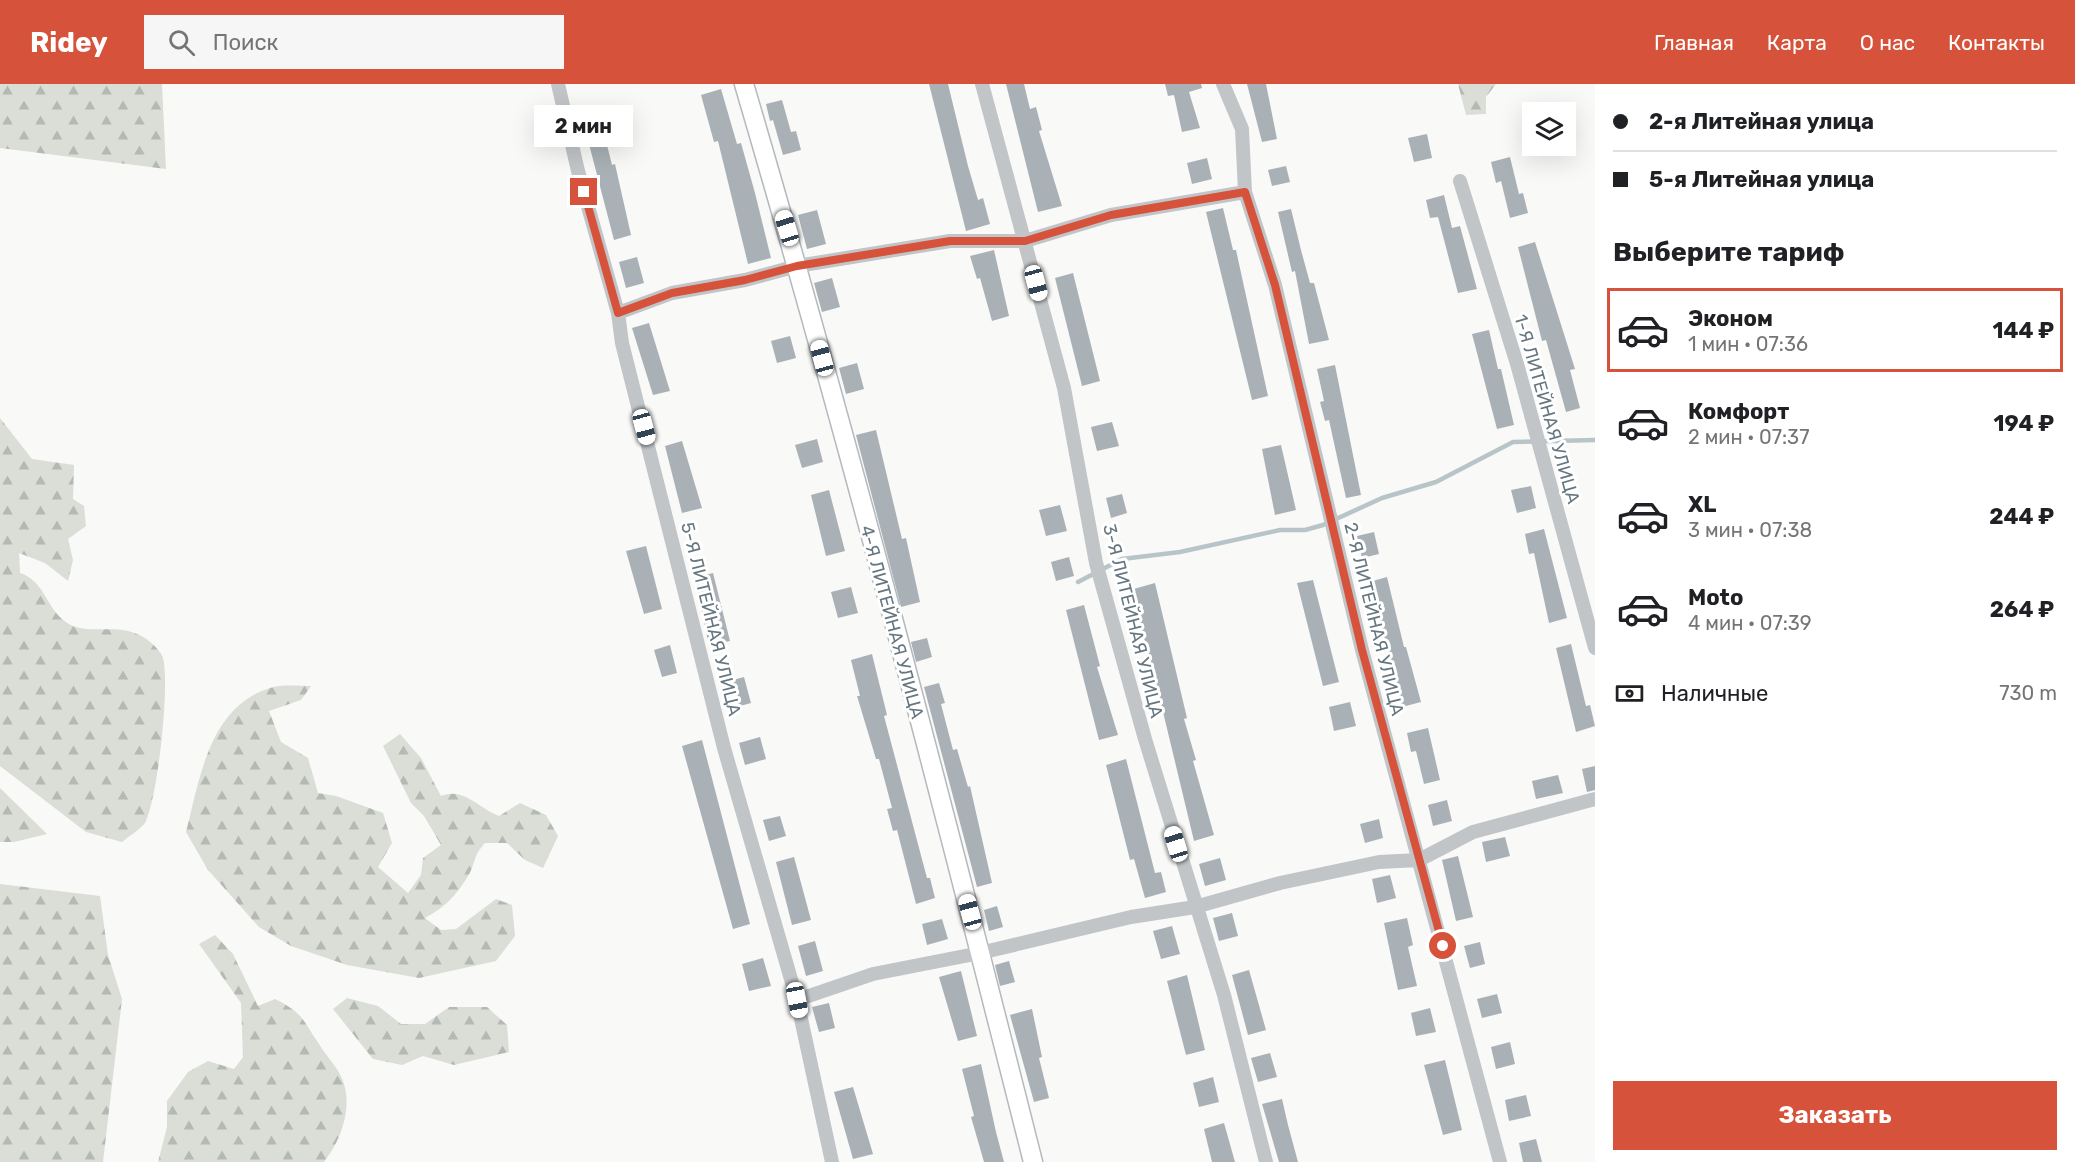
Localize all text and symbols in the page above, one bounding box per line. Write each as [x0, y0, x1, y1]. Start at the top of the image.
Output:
search box [144, 15, 564, 69]
text: Ridey [30, 26, 108, 59]
icon: search [165, 26, 198, 59]
text: Поиск [213, 29, 278, 56]
text: Главная [1654, 30, 1734, 55]
text: Карта [1767, 30, 1827, 55]
text: О нас [1860, 30, 1915, 55]
text: Контакты [1948, 30, 2045, 55]
map controls [1522, 102, 1576, 156]
button: layers [1522, 102, 1576, 156]
callout: 2 мин [534, 105, 634, 147]
text: 2-я Литейная улица [1649, 108, 1874, 135]
text: 2 мин [555, 114, 612, 138]
text: 5-я Литейная улица [1649, 166, 1874, 193]
route end [570, 178, 597, 205]
car [773, 208, 801, 248]
text: Выберите тариф [1613, 236, 1844, 268]
car [1023, 263, 1049, 303]
icon: car [1616, 303, 1670, 357]
text: Эконом [1688, 305, 1773, 332]
street label: 1-Я ЛИТЕЙНАЯ УЛИЦА [1509, 312, 1585, 506]
text: 144 ₽ [1992, 317, 2054, 344]
text: 1 мин · 07:36 [1688, 332, 1808, 356]
car [809, 338, 835, 378]
icon: car [1616, 396, 1670, 450]
text: Комфорт [1688, 398, 1789, 425]
car [631, 407, 657, 447]
text: 194 ₽ [1994, 410, 2054, 437]
text: 2 мин · 07:37 [1688, 425, 1809, 449]
icon: car [1616, 489, 1670, 543]
text: XL [1688, 491, 1716, 518]
text: 244 ₽ [1989, 503, 2054, 530]
text: 3 мин · 07:38 [1688, 518, 1812, 542]
street label: 5-Я ЛИТЕЙНАЯ УЛИЦА [676, 520, 746, 718]
street label: 2-Я ЛИТЕЙНАЯ УЛИЦА [1339, 520, 1409, 718]
street label: 3-Я ЛИТЕЙНАЯ УЛИЦА [1098, 522, 1168, 720]
street label: 4-Я ЛИТЕЙНАЯ УЛИЦА [856, 523, 928, 721]
icon: car [1616, 582, 1670, 636]
text: Moto [1688, 584, 1743, 611]
text: 264 ₽ [1990, 596, 2054, 623]
text: 4 мин · 07:39 [1688, 611, 1812, 635]
icon: cash [1613, 677, 1646, 710]
text: Наличные [1661, 680, 1768, 707]
text: 730 m [1999, 681, 2057, 705]
car [1162, 824, 1190, 864]
car [957, 892, 983, 932]
route start [1429, 932, 1456, 959]
car [785, 981, 809, 1019]
button: Заказать [1613, 1081, 2057, 1150]

